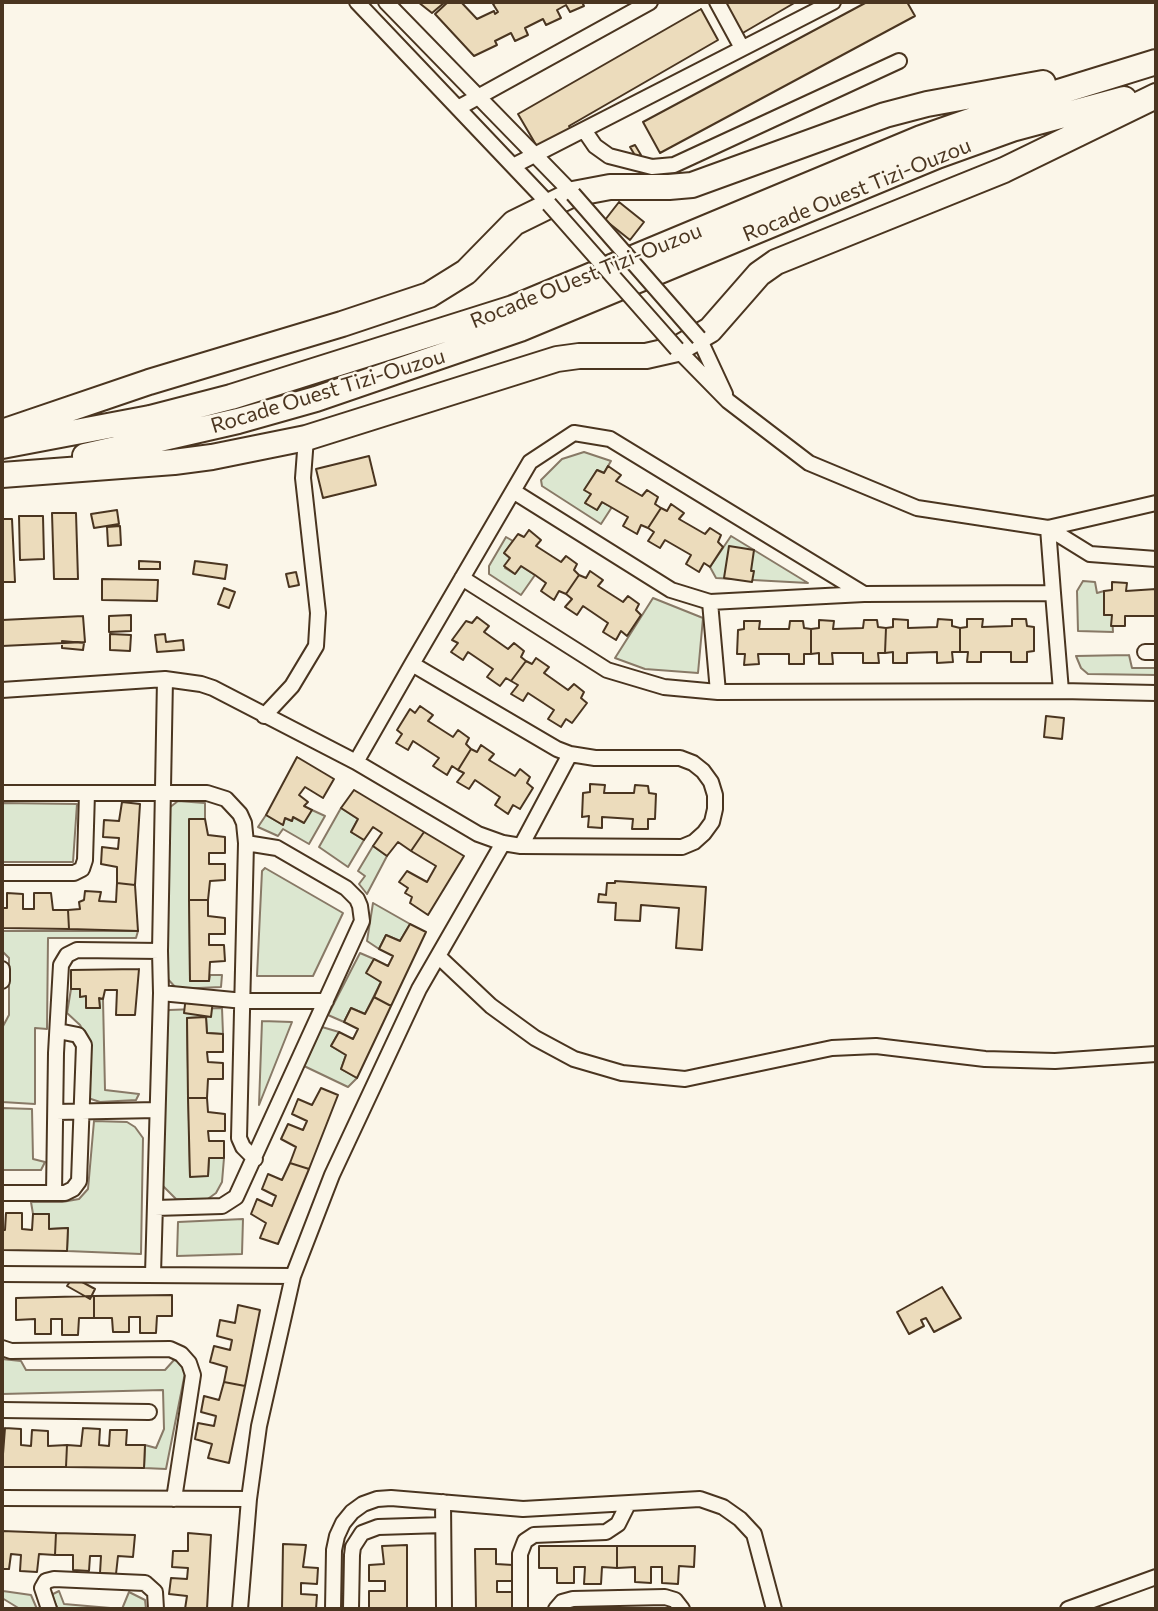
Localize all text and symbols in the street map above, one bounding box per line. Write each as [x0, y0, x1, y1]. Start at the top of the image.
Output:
street label: Rocade Ouest Tizi-Ouzou [739, 133, 975, 247]
street label: Rocade OUest Tizi-Ouzou [467, 218, 705, 334]
street label: Rocade Ouest Tizi-Ouzou [208, 343, 448, 439]

